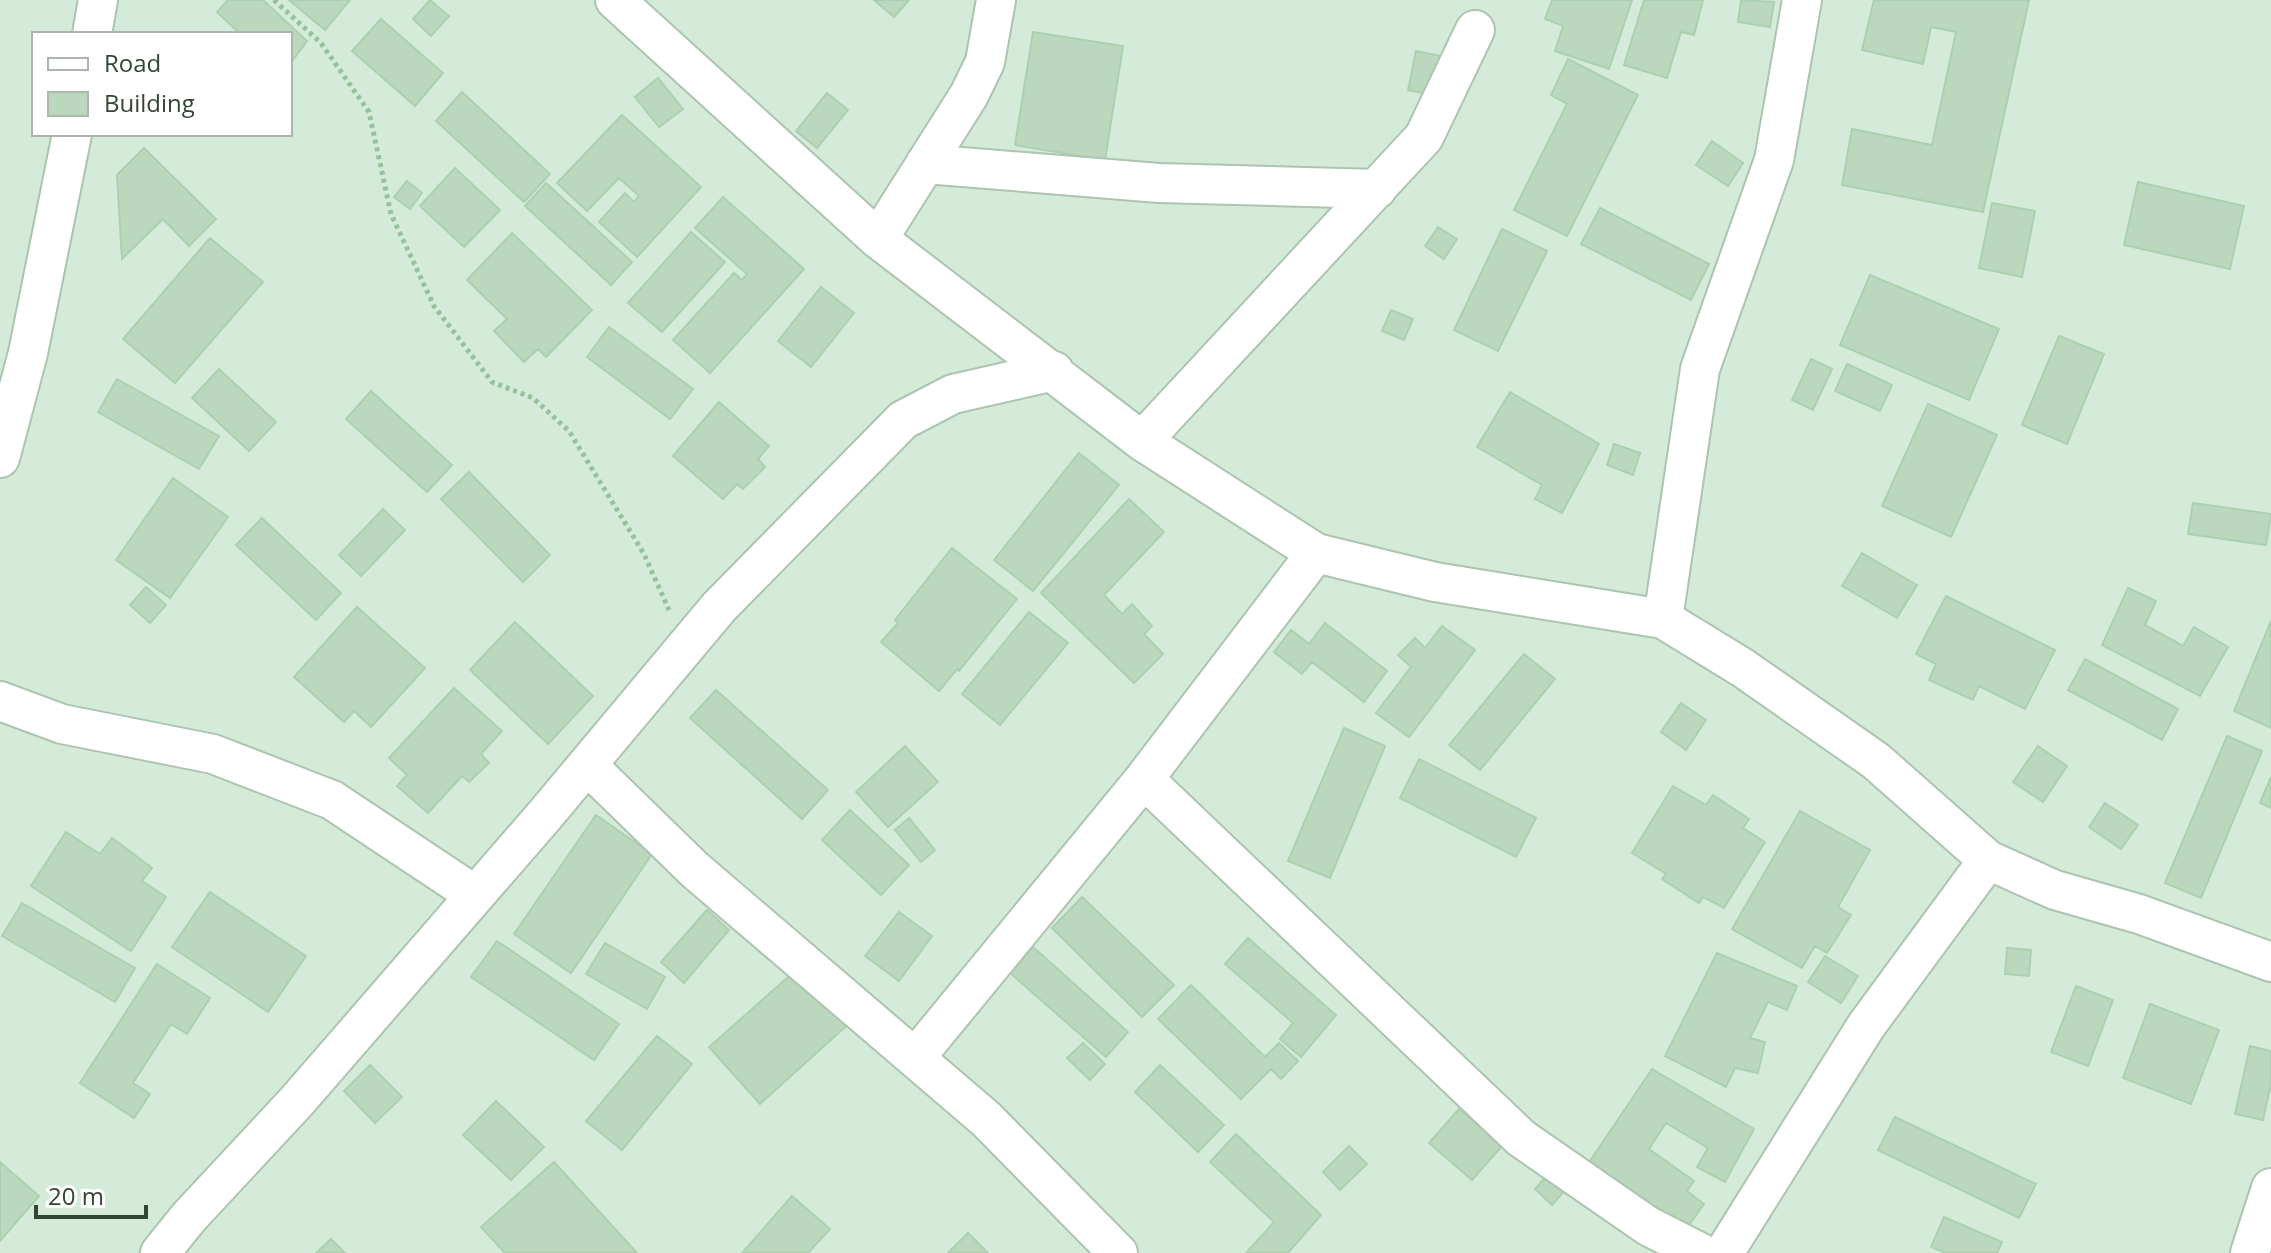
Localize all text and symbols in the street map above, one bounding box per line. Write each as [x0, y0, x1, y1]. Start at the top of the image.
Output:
legend [32, 32, 292, 136]
text: Road [104, 46, 161, 79]
text: Building [104, 86, 195, 119]
scale bar [36, 1169, 146, 1219]
text: 20 m [48, 1179, 104, 1212]

